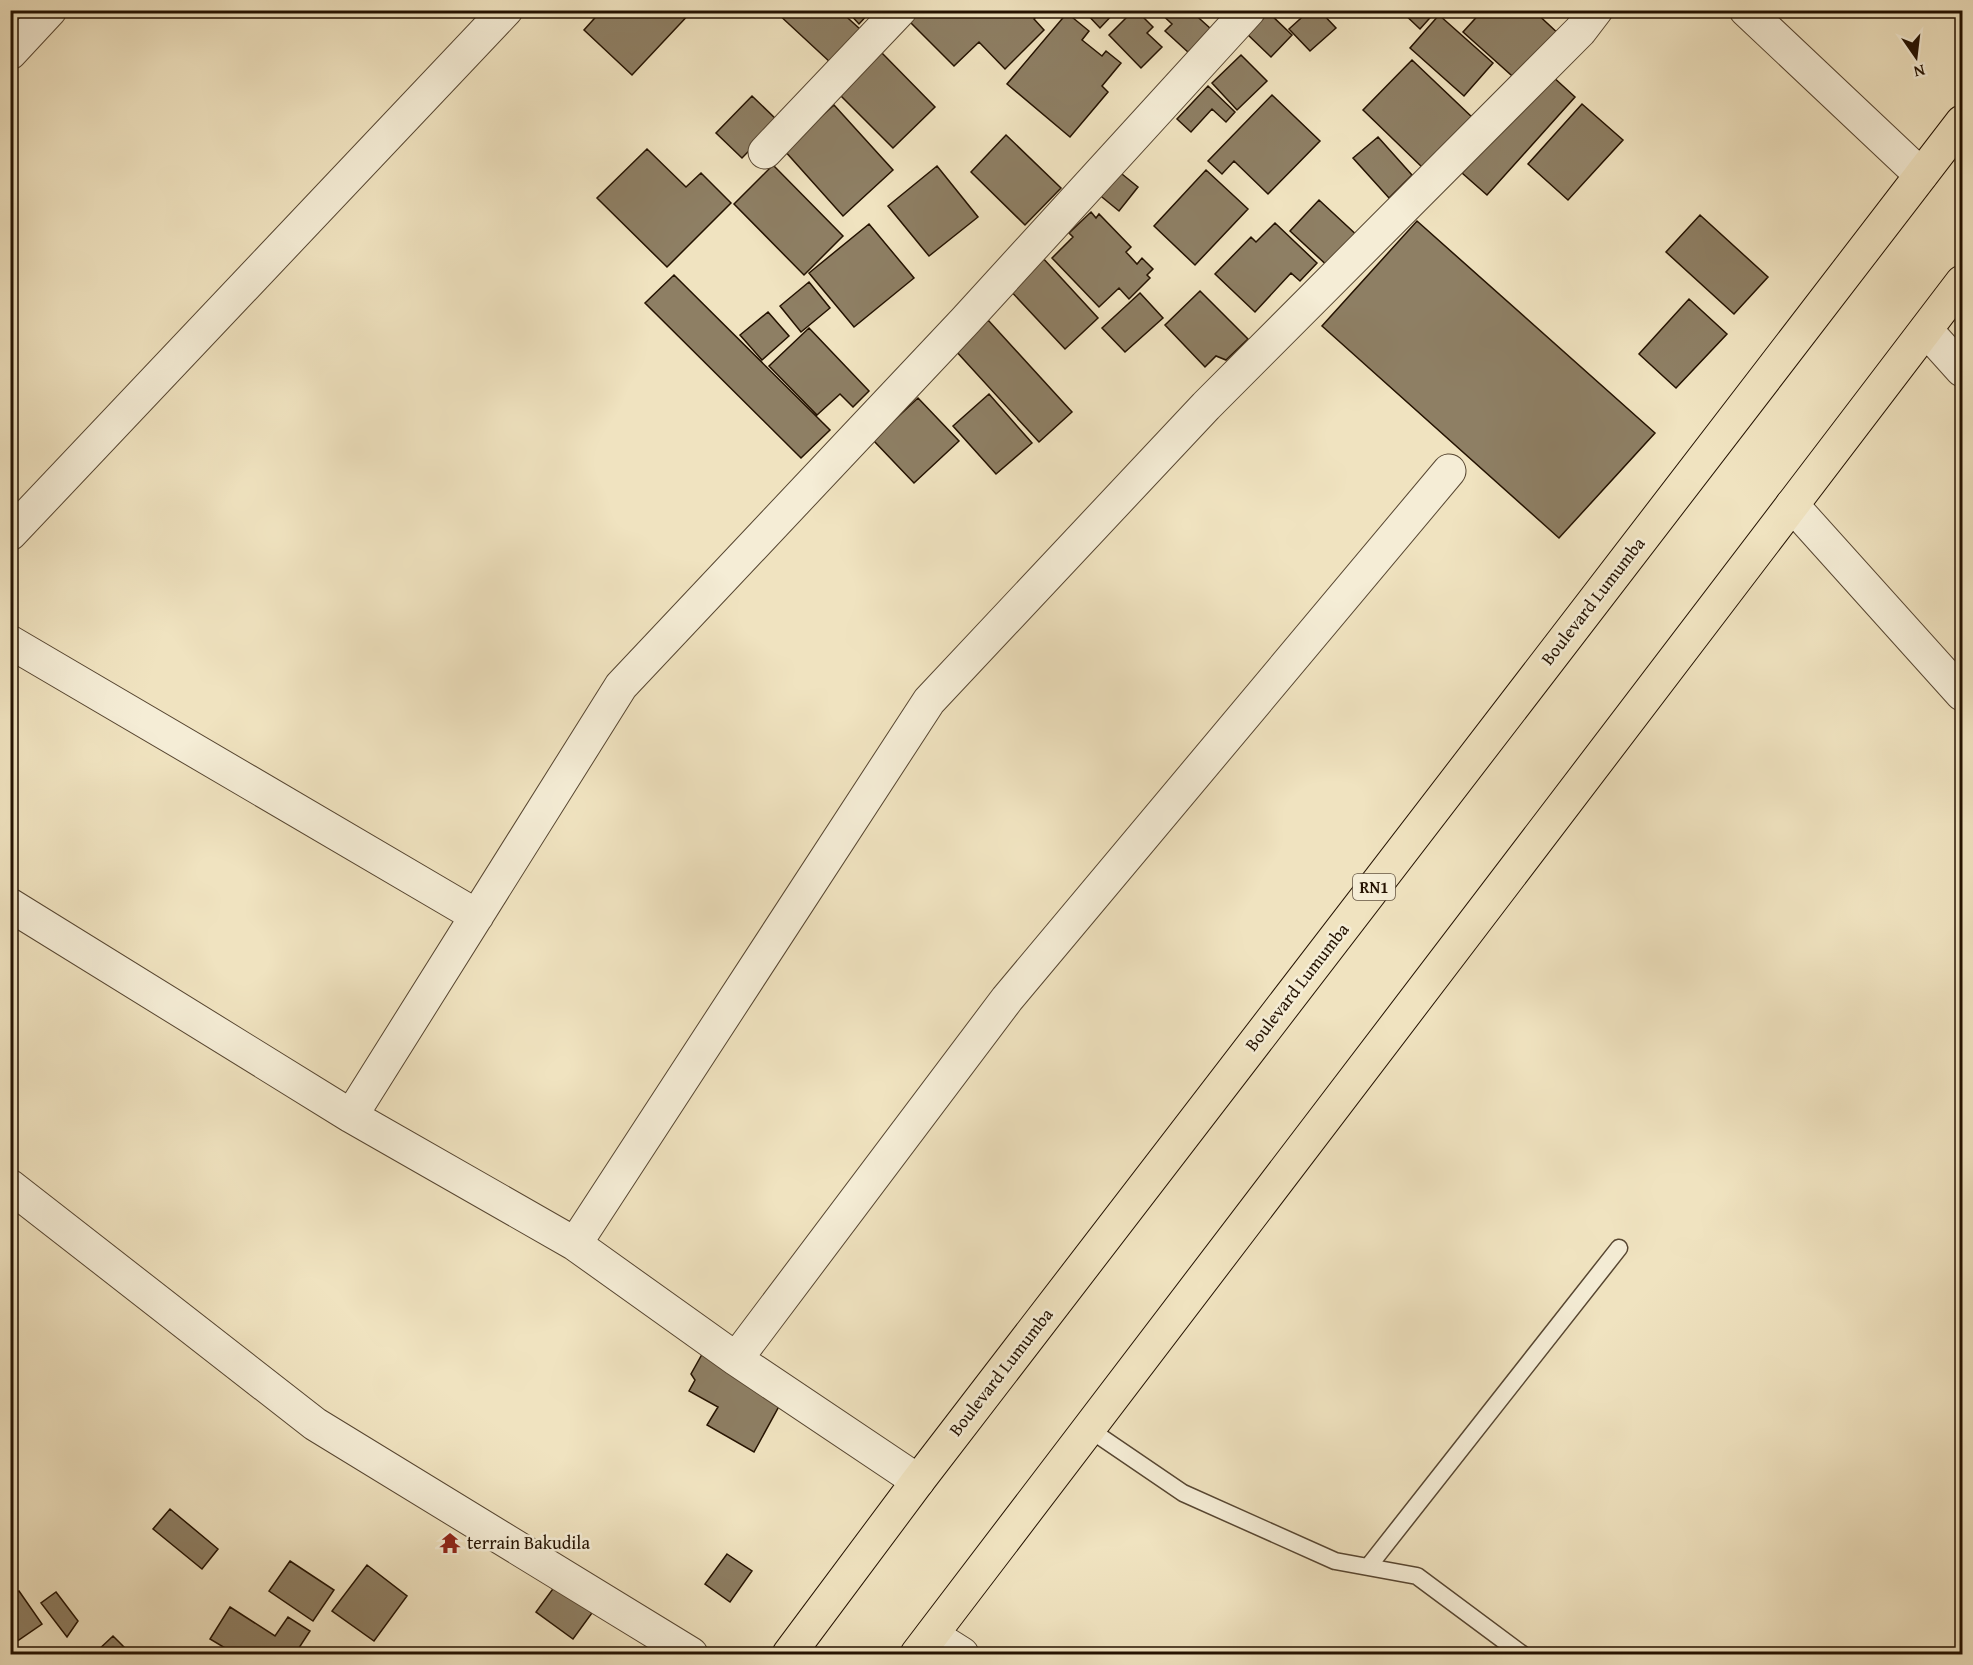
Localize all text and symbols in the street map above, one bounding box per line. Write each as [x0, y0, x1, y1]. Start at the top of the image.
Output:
north arrow [1886, 27, 1946, 87]
text: N [1911, 59, 1928, 85]
street label: Boulevard Lumumba [1534, 531, 1652, 670]
road number: RN1 [1353, 874, 1395, 900]
street label: Boulevard Lumumba [1238, 917, 1356, 1056]
street label: Boulevard Lumumba [942, 1302, 1060, 1441]
place label: terrain Bakudila [467, 1529, 590, 1556]
temple icon: terrain Bakudila [438, 1531, 462, 1555]

